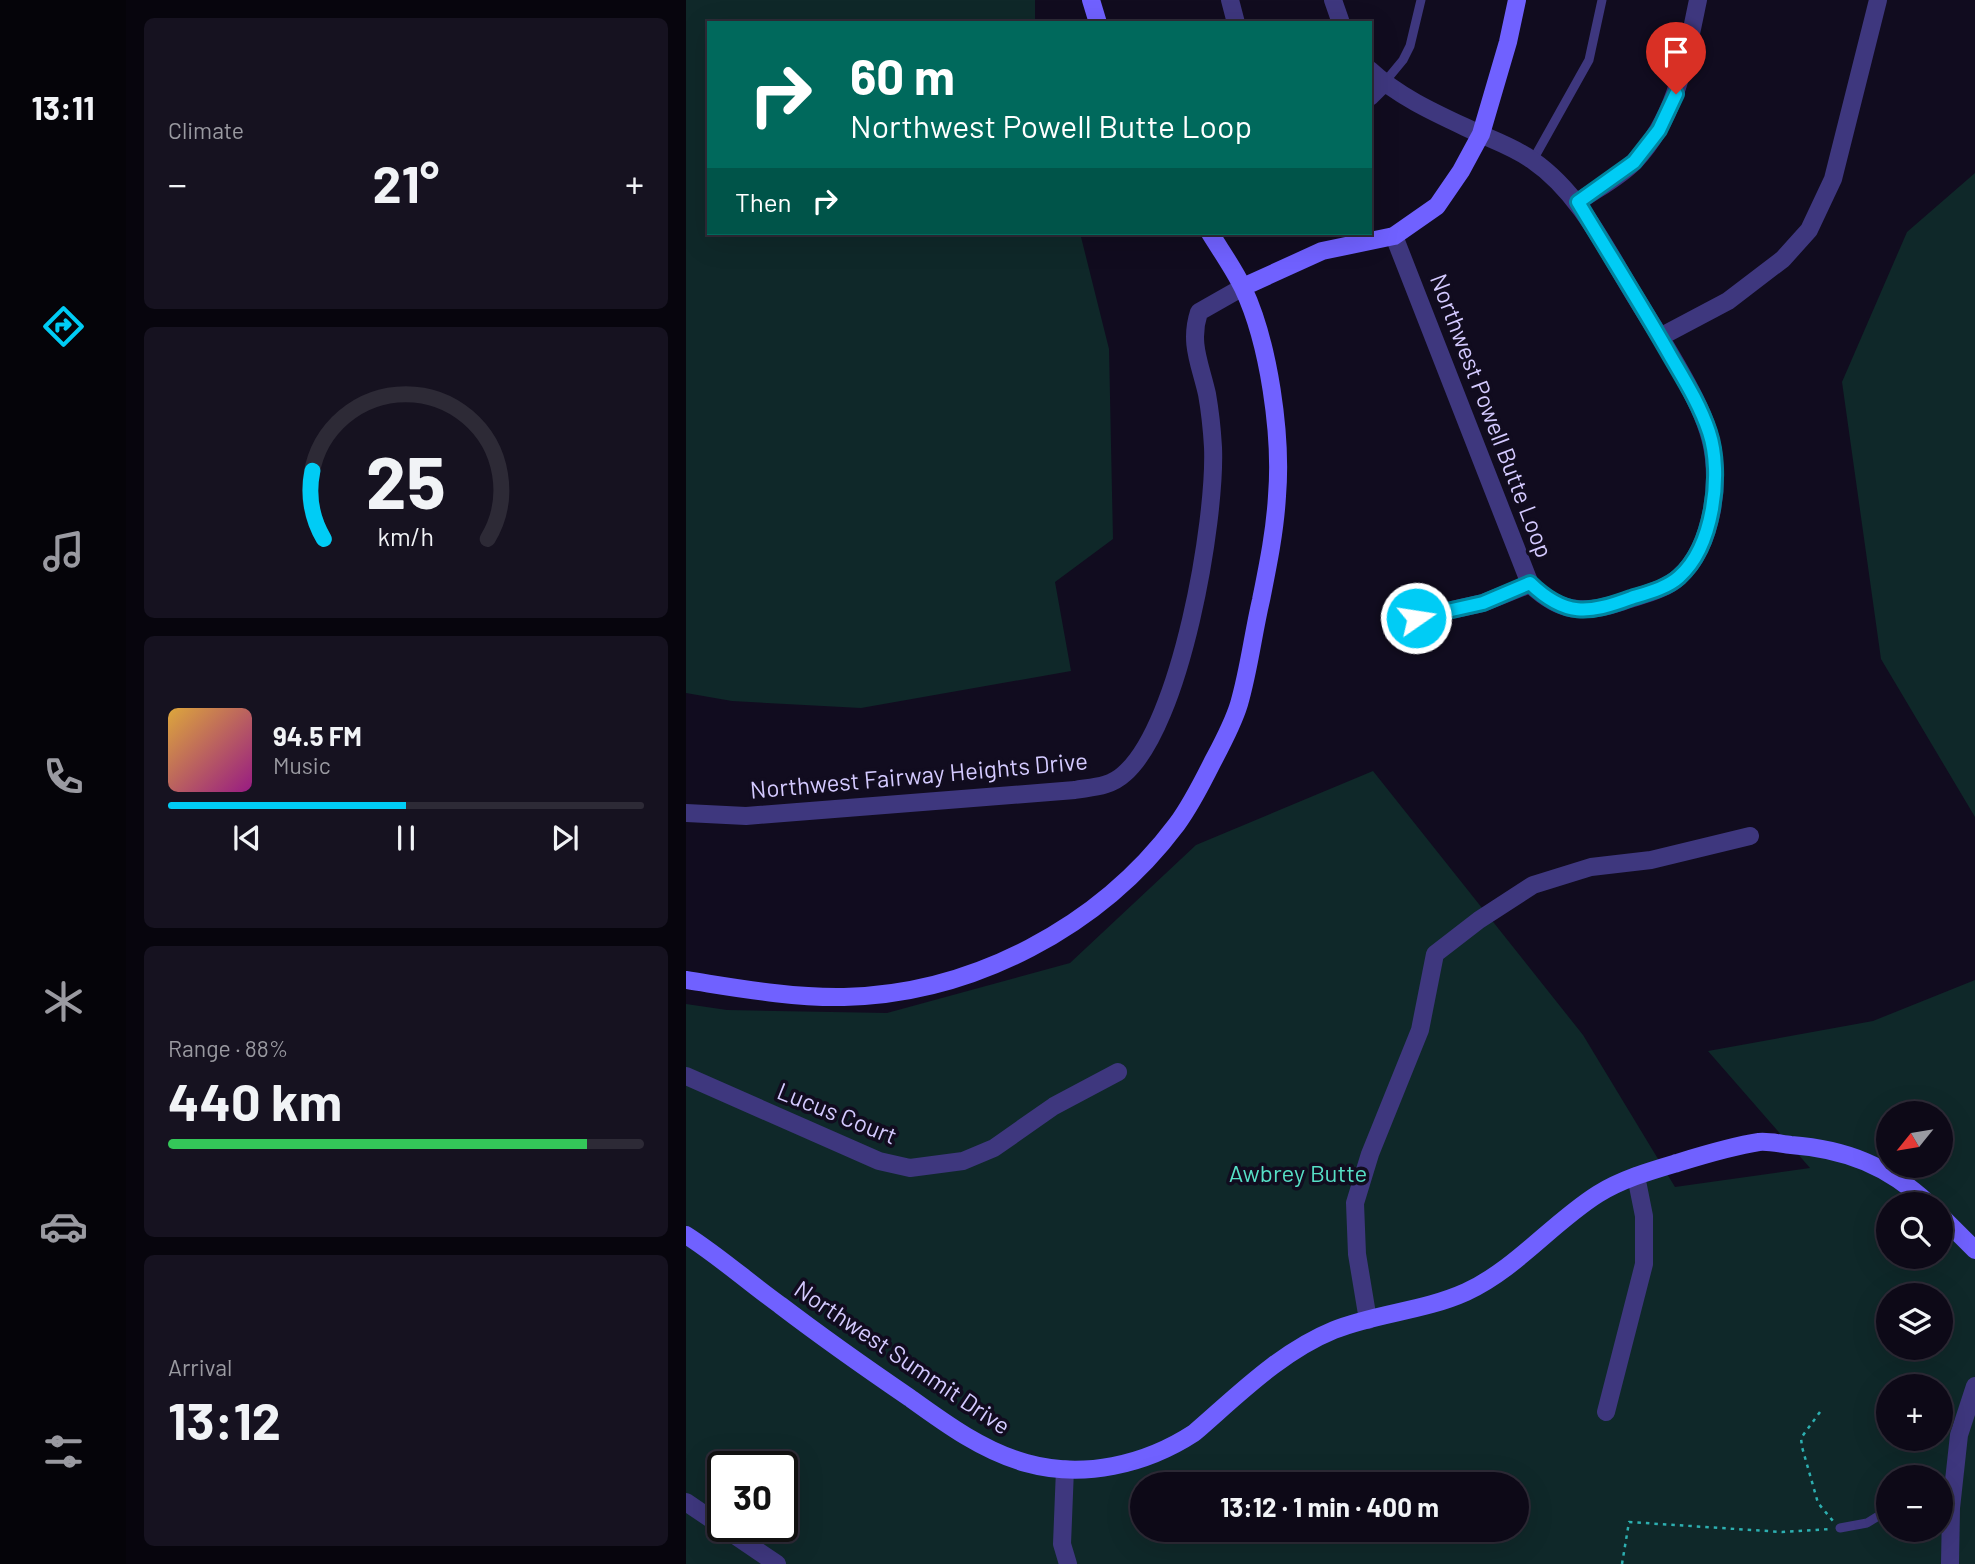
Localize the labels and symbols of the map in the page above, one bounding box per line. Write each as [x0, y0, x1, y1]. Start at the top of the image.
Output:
pin [1646, 22, 1706, 94]
street label: Northwest Powell Butte Loop [1425, 269, 1560, 561]
position arrow [1379, 581, 1453, 655]
street label: Northwest Fairway Heights Drive [749, 745, 1089, 804]
street label: Lucus Court [773, 1075, 902, 1150]
north arrow [1876, 1101, 1953, 1178]
park label: Awbrey Butte [1229, 1158, 1367, 1187]
street label: Northwest Summit Drive [789, 1274, 1016, 1440]
speed limit sign: 30 [707, 1451, 798, 1542]

